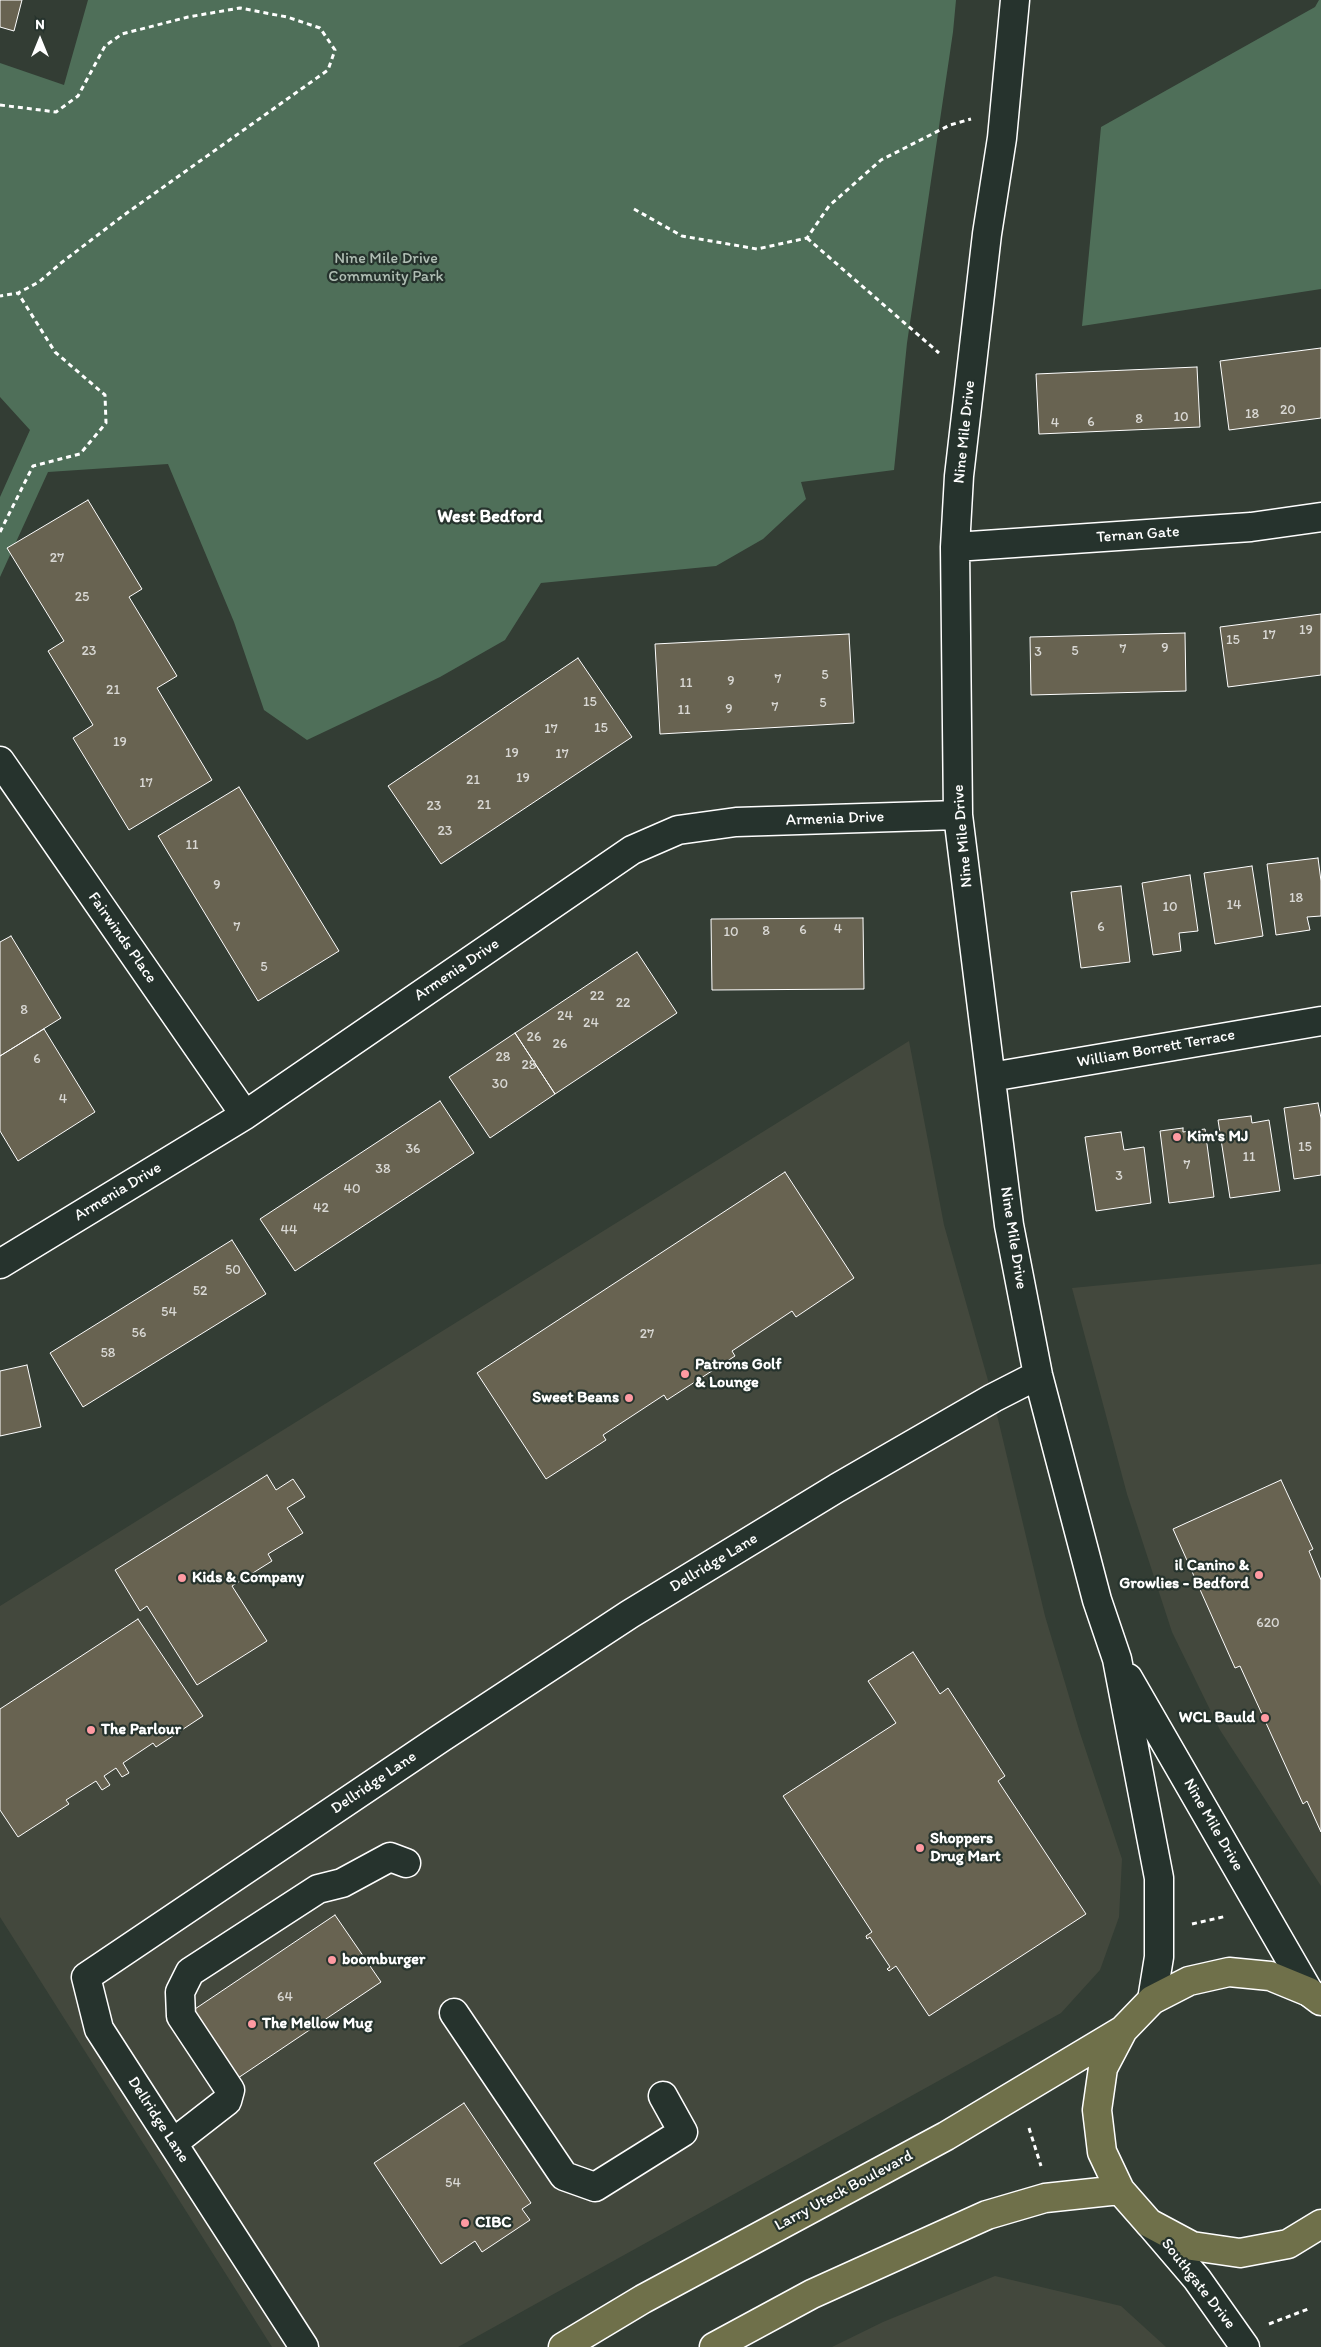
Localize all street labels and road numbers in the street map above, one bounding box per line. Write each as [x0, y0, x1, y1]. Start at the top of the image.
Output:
street label: Nine Mile Drive [950, 379, 980, 485]
street label: Ternan Gate [1096, 523, 1180, 547]
street label: Nine Mile Drive [949, 784, 977, 888]
street label: Armenia Drive [786, 808, 884, 830]
street label: Fairwinds Place [83, 889, 161, 987]
street label: Armenia Drive [411, 935, 503, 1005]
street label: William Borrett Terrace [1075, 1026, 1237, 1072]
street label: Armenia Drive [71, 1158, 165, 1226]
street label: Nine Mile Drive [995, 1185, 1031, 1291]
street label: Dellridge Lane [667, 1529, 761, 1597]
street label: Dellridge Lane [328, 1747, 420, 1819]
street label: Nine Mile Drive [1179, 1775, 1247, 1875]
street label: Dellridge Lane [123, 2073, 193, 2167]
street label: Larry Uteck Boulevard [772, 2146, 916, 2236]
street label: Southgate Drive [1157, 2235, 1239, 2333]

